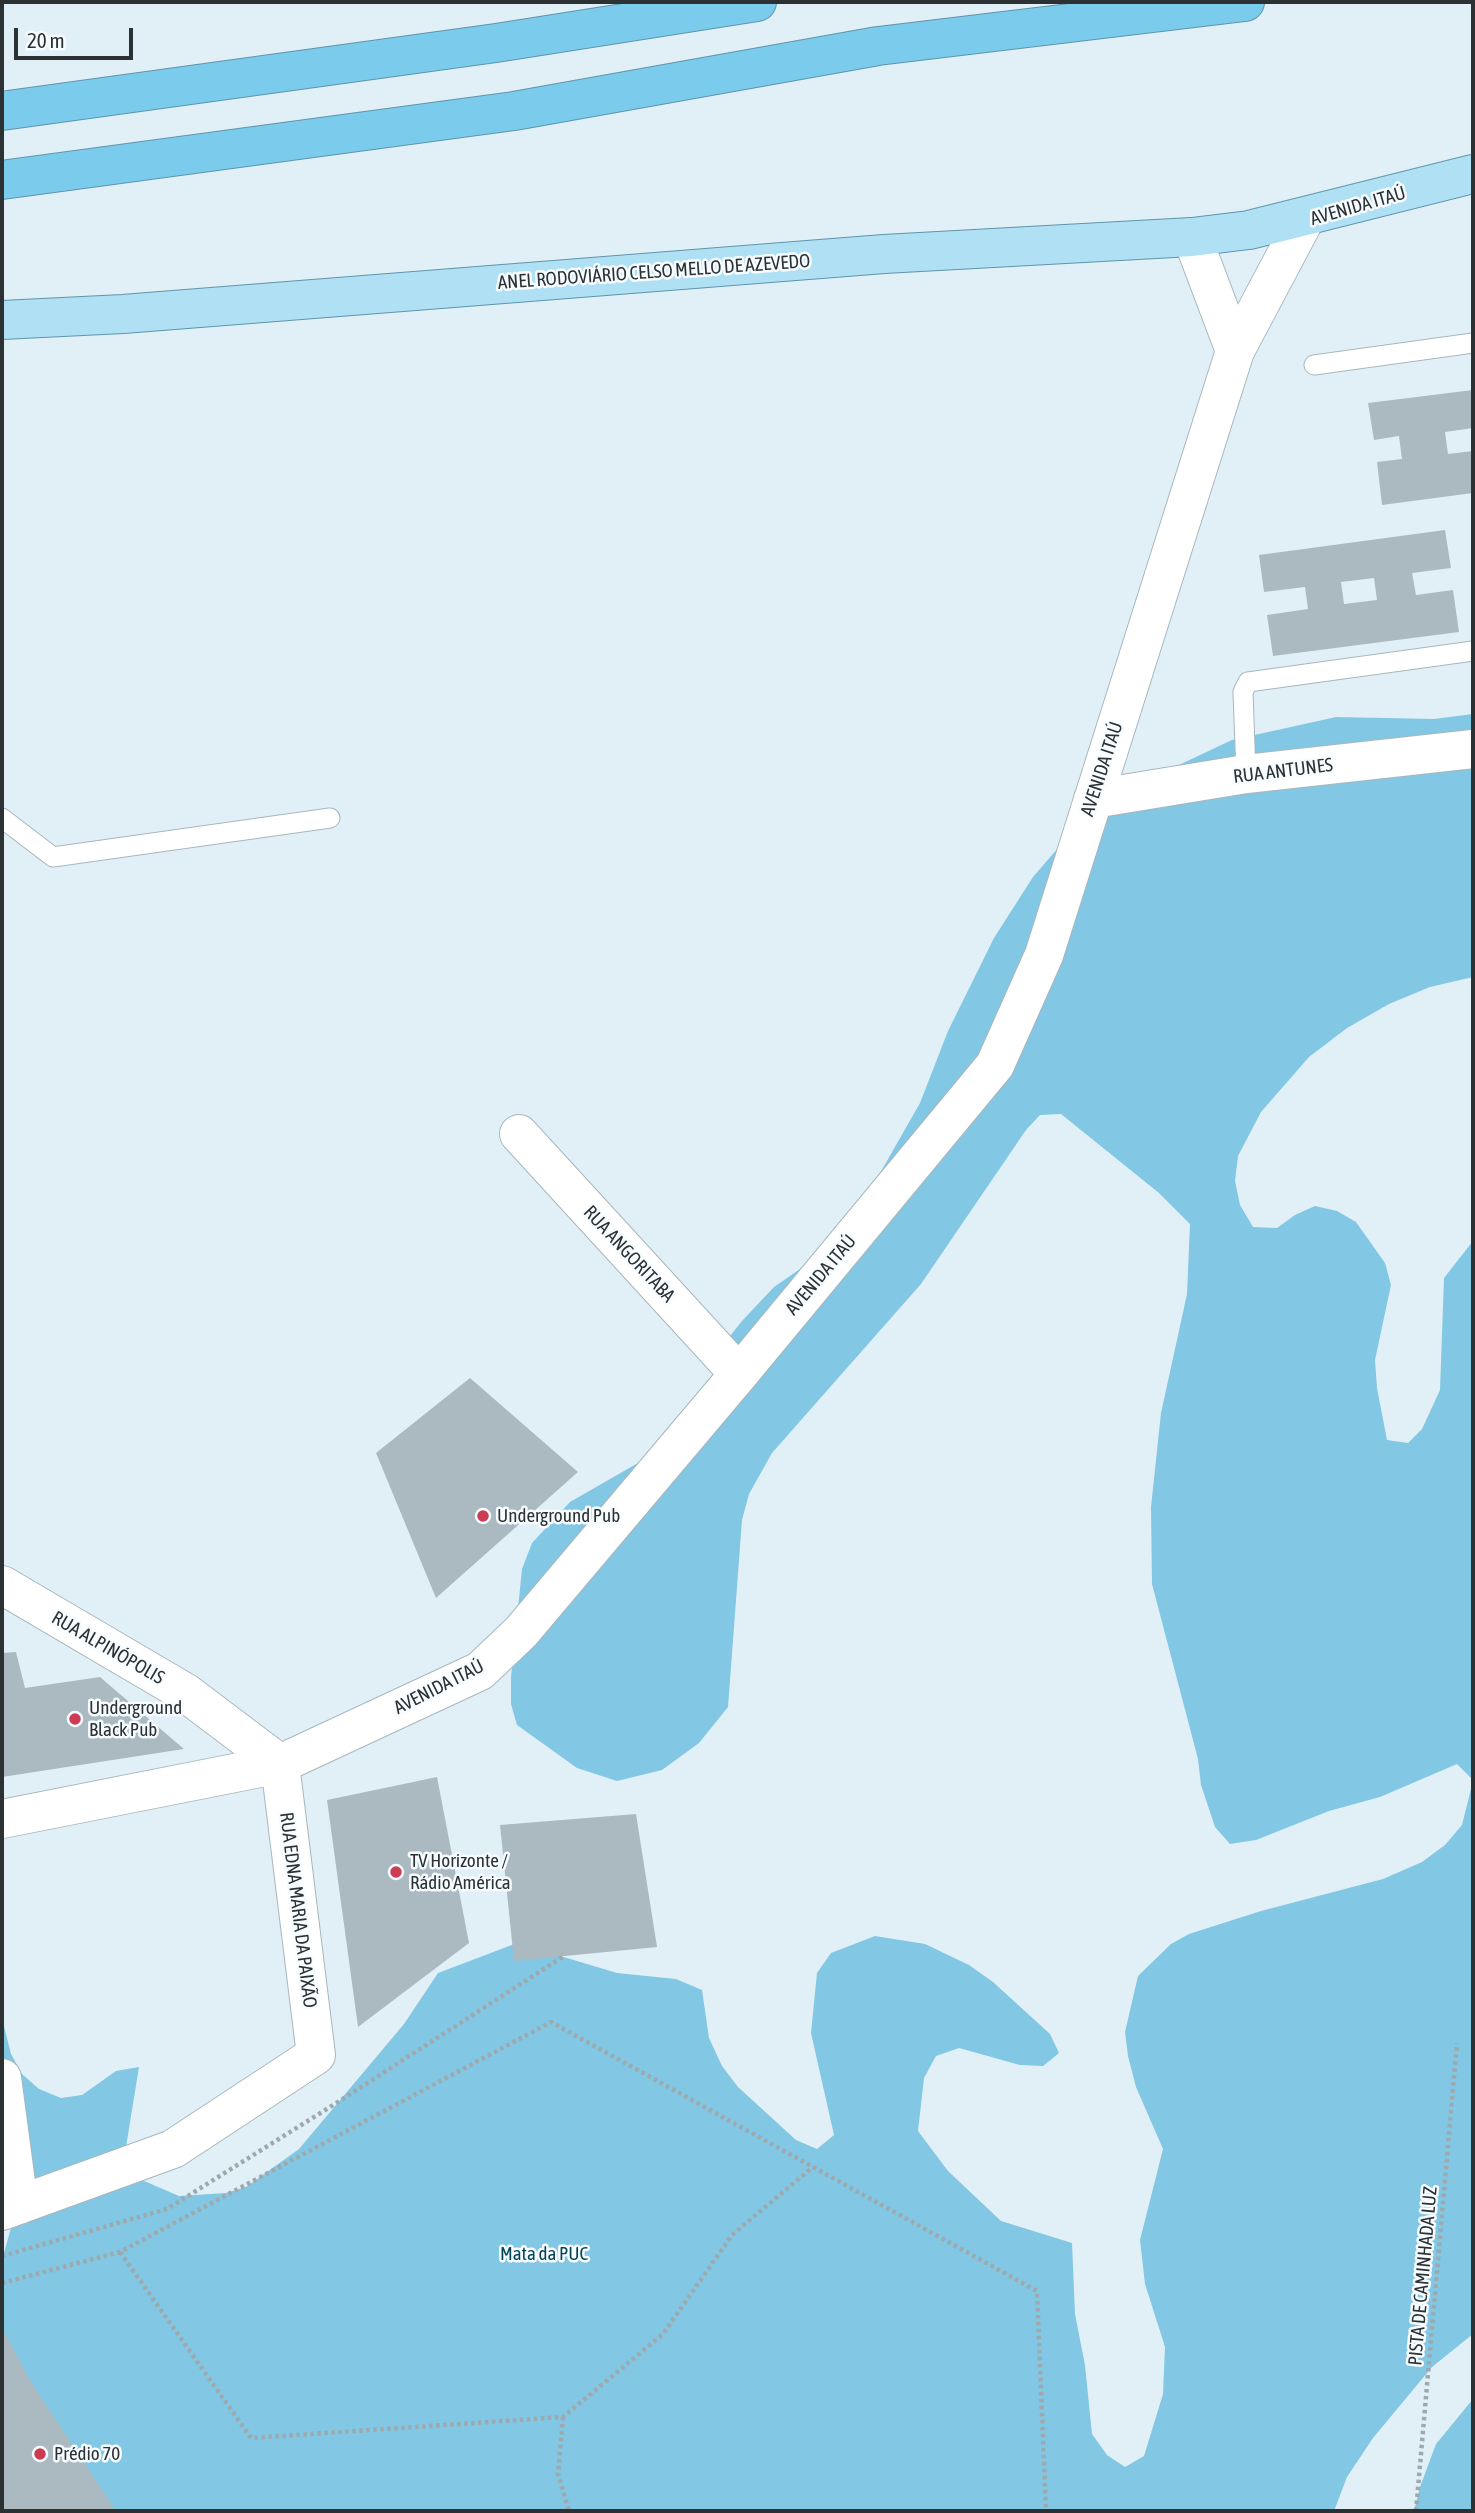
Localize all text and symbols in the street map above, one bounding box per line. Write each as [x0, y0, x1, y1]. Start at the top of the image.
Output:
scale bar [18, 14, 136, 58]
text: 20 m [27, 28, 65, 52]
street label: AVENIDA ITAÚ [1308, 182, 1408, 230]
street label: ANEL RODOVIÁRIO CELSO MELLO DE AZEVEDO [497, 250, 811, 294]
street label: AVENIDA ITAÚ [1076, 719, 1128, 819]
street label: RUA ANTUNES [1232, 754, 1334, 788]
street label: RUA ANGORITABA [578, 1201, 680, 1307]
street label: AVENIDA ITAÚ [781, 1230, 861, 1320]
place label: Underground Pub [497, 1505, 620, 1527]
marker: Underground Pub [475, 1508, 491, 1524]
street label: RUA ALPINÓPOLIS [48, 1607, 168, 1689]
street label: AVENIDA ITAÚ [390, 1655, 488, 1719]
place label: Underground Black Pub [89, 1697, 182, 1741]
marker: Underground Black Pub [67, 1711, 83, 1727]
street label: RUA EDNA MARIA DA PAIXÃO [275, 1811, 321, 2009]
place label: TV Horizonte / Rádio América [410, 1850, 511, 1894]
marker: TV Horizonte / Rádio América [388, 1864, 404, 1880]
street label: PISTA DE CAMINHADA LUZ [1404, 2186, 1442, 2366]
park label: Mata da PUC [500, 2243, 588, 2265]
place label: Prédio 70 [54, 2443, 120, 2465]
marker: Prédio 70 [32, 2446, 48, 2462]

